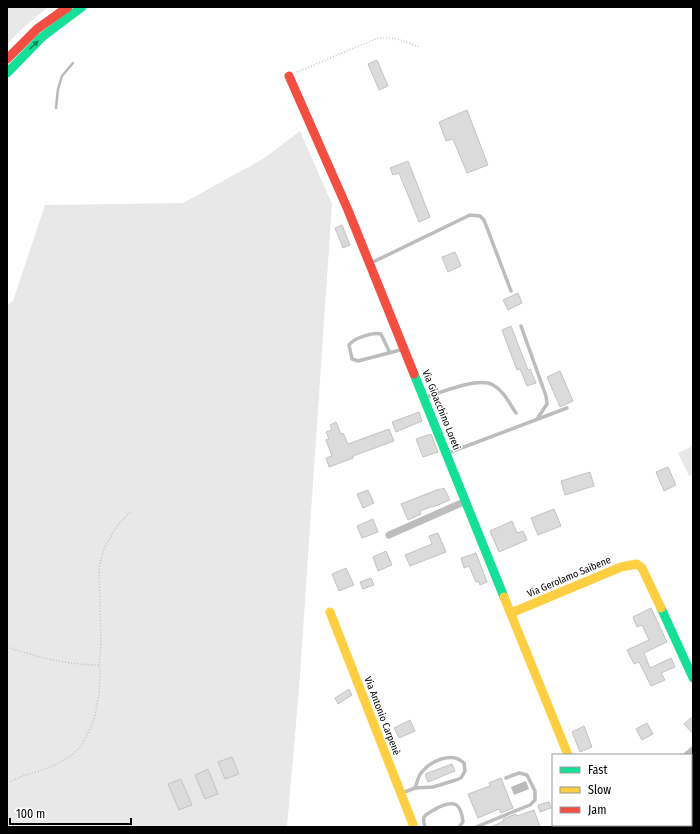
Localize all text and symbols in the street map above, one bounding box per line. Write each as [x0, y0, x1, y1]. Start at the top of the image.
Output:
one-way arrow [29, 40, 39, 50]
street label: Via Gioacchino Loreti [419, 368, 463, 452]
street label: Via Gerolamo Saibene [525, 554, 613, 600]
street label: Via Antonio Carpenè [362, 675, 402, 757]
legend [552, 754, 692, 826]
text: Fast [588, 763, 607, 777]
text: Slow [588, 783, 611, 797]
scale bar [10, 800, 131, 826]
text: Jam [588, 803, 606, 817]
text: 100 m [16, 807, 45, 821]

